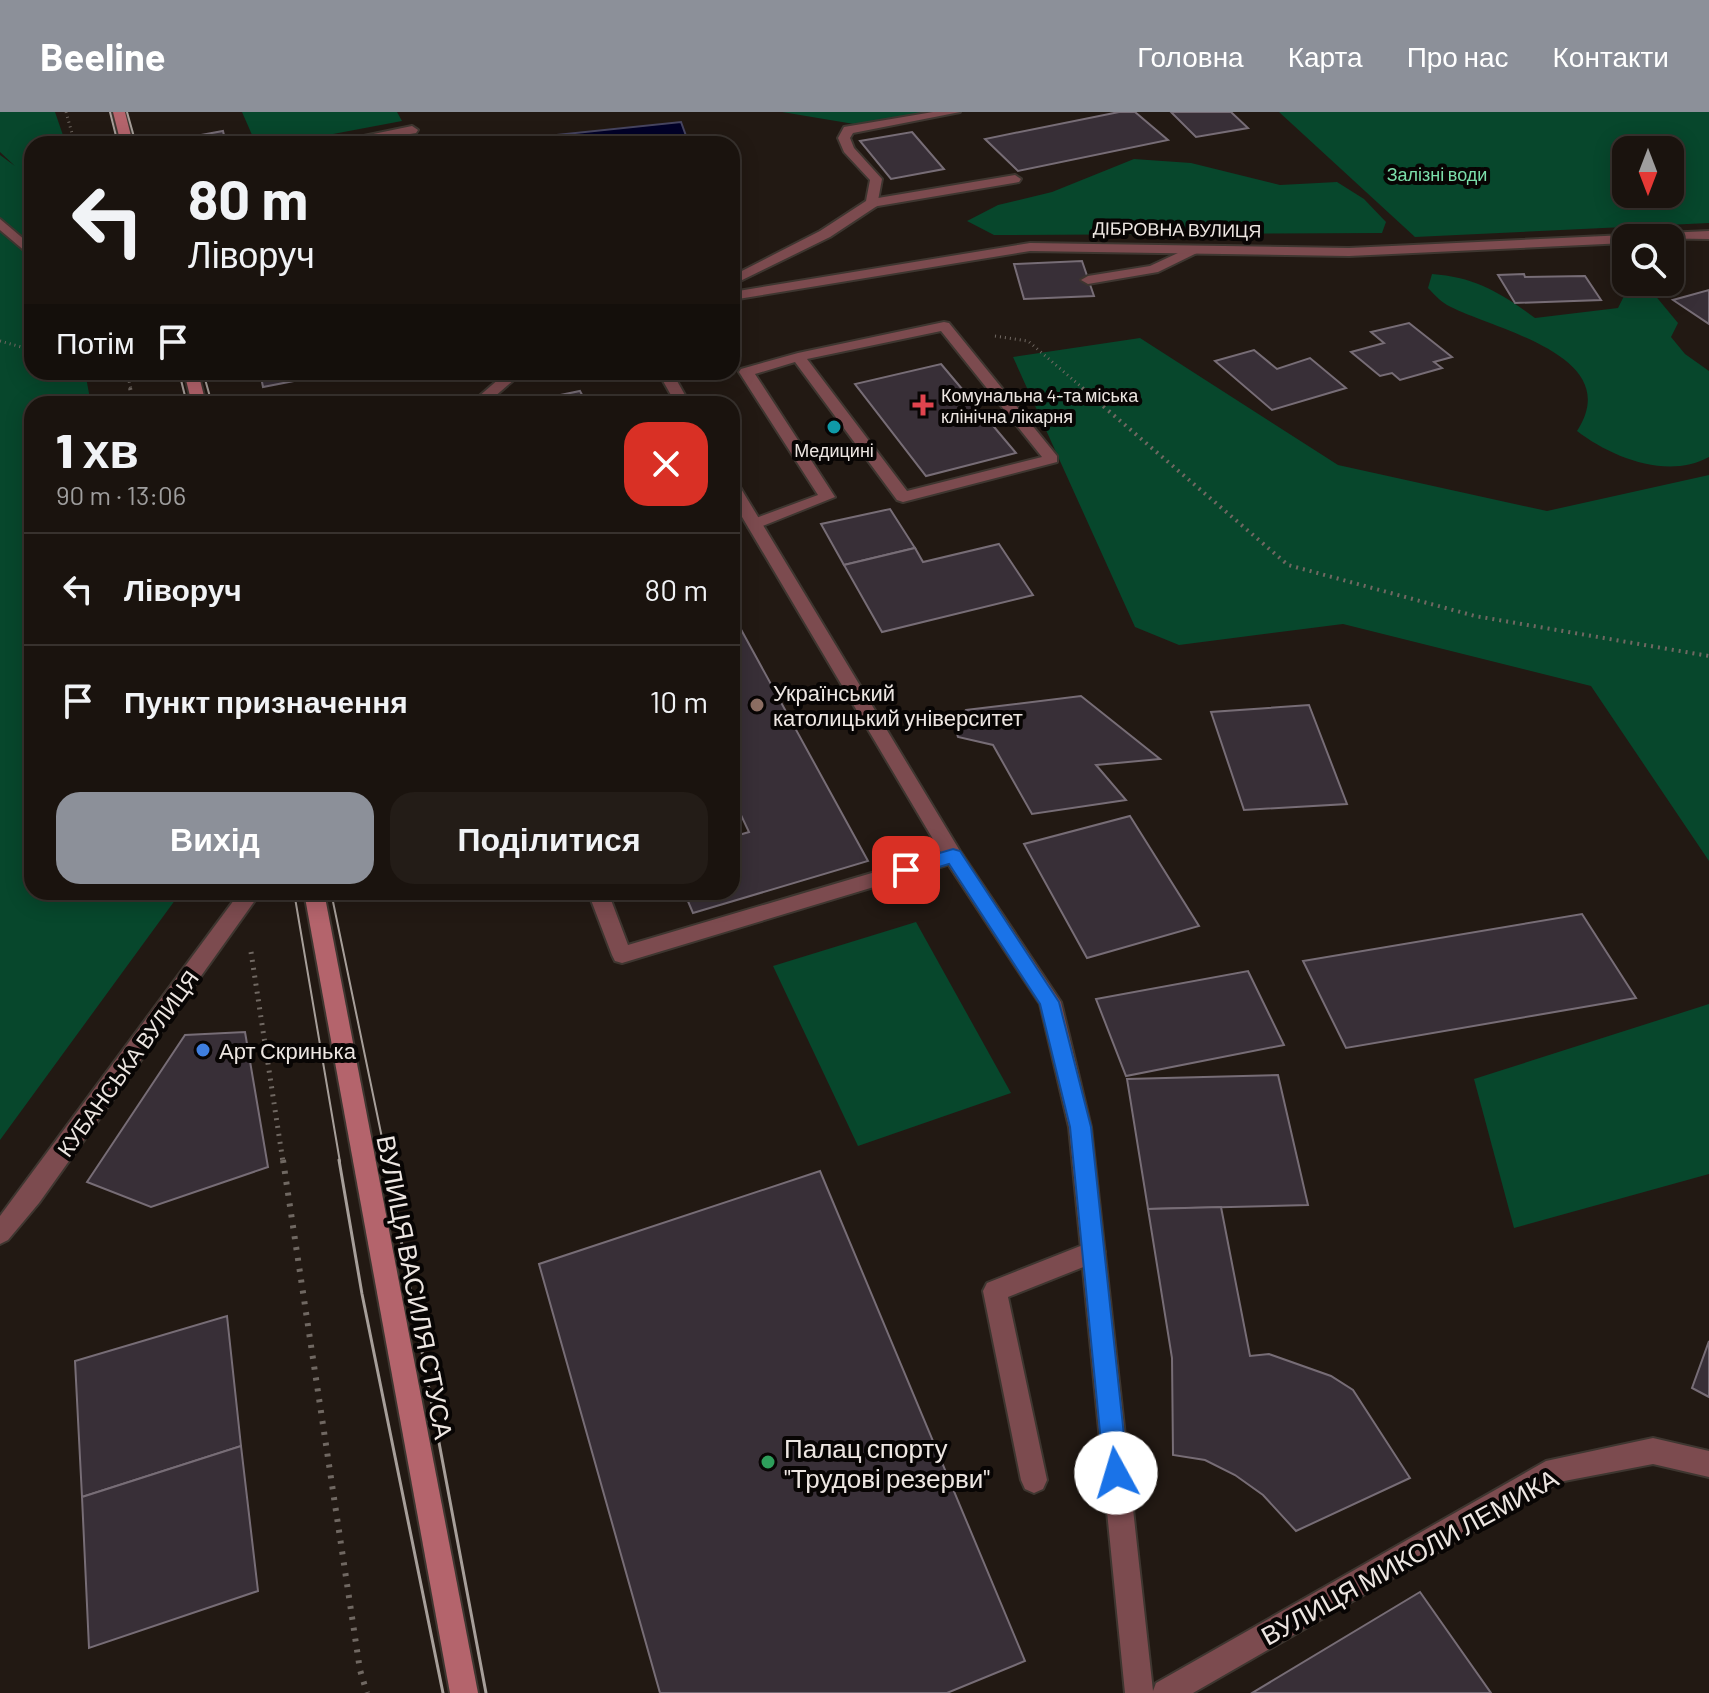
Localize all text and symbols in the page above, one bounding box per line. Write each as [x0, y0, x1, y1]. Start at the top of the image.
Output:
text: Beeline [40, 33, 165, 79]
text: Головна [1137, 39, 1244, 73]
text: Карта [1288, 39, 1363, 73]
text: Про нас [1407, 39, 1509, 73]
text: Контакти [1553, 39, 1669, 73]
north arrow [1612, 136, 1684, 208]
map controls [1612, 136, 1684, 296]
park label: Залізні води [1387, 163, 1487, 185]
text: 80 m [188, 164, 308, 231]
icon: left [56, 168, 160, 272]
street label: ДІБРОВНА ВУЛИЦЯ [1093, 217, 1261, 241]
button: search [1612, 224, 1684, 296]
text: Ліворуч [188, 232, 315, 275]
icon: arrive [151, 320, 195, 364]
text: Потім [56, 324, 135, 360]
place label: Комунальна 4-та міська клінічна лікарня [941, 384, 1139, 427]
marker: Комунальна 4-та міська клінічна лікарня [912, 394, 934, 416]
marker: Медицині [825, 418, 843, 436]
text: 1 хв [56, 420, 139, 478]
button: close [624, 422, 708, 506]
place label: Медицині [794, 439, 874, 461]
text: 90 m · 13:06 [56, 479, 186, 510]
icon: left [56, 567, 100, 611]
text: Ліворуч [124, 571, 242, 607]
text: 80 m [645, 571, 708, 607]
icon: arrive [56, 679, 100, 723]
place label: Український католицький університет [773, 679, 1023, 731]
text: Пункт призначення [124, 683, 408, 719]
text: 10 m [650, 683, 708, 719]
marker: Український католицький університет [748, 696, 766, 714]
button: Вихід [56, 792, 374, 884]
button: Поділитися [390, 792, 708, 884]
pin [872, 836, 940, 904]
icon: arrive [884, 848, 928, 892]
street label: КУБАНСЬКА ВУЛИЦЯ [51, 965, 204, 1162]
place label: Арт Скринька [219, 1037, 357, 1064]
marker: Арт Скринька [194, 1041, 212, 1059]
street label: ВУЛИЦЯ ВАСИЛЯ СТУСА [371, 1133, 461, 1442]
position arrow [1074, 1431, 1158, 1515]
place label: Палац спорту "Трудові резерви" [784, 1432, 990, 1493]
marker: Палац спорту "Трудові резерви" [759, 1453, 777, 1471]
street label: ВУЛИЦЯ МИКОЛИ ЛЕМИКА [1255, 1461, 1563, 1651]

